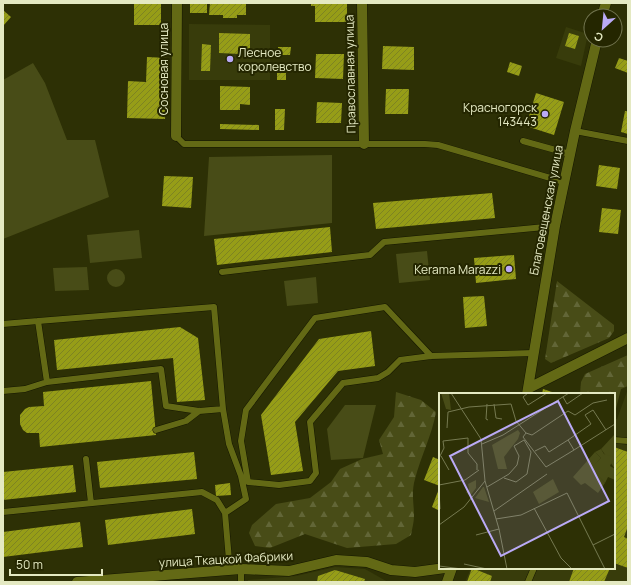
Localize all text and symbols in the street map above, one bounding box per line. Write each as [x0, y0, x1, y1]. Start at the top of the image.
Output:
north arrow [583, 8, 623, 48]
street label: Православная улица [340, 14, 360, 134]
street label: Сосновая улица [155, 23, 172, 115]
text: С [591, 29, 605, 46]
place label: Лесное королевство [238, 44, 312, 75]
marker: Лесное королевство [225, 54, 235, 64]
place label: Красногорск 143443 [463, 99, 538, 130]
marker: Красногорск 143443 [540, 109, 550, 119]
street label: Благовещенская улица [525, 143, 567, 277]
place label: Kerama Marazzi [414, 261, 501, 278]
marker: Kerama Marazzi [504, 264, 514, 274]
inset map [439, 393, 615, 569]
street label: улица Ткацкой Фабрики [158, 547, 294, 571]
scale bar [10, 551, 102, 577]
text: 50 m [16, 556, 43, 573]

